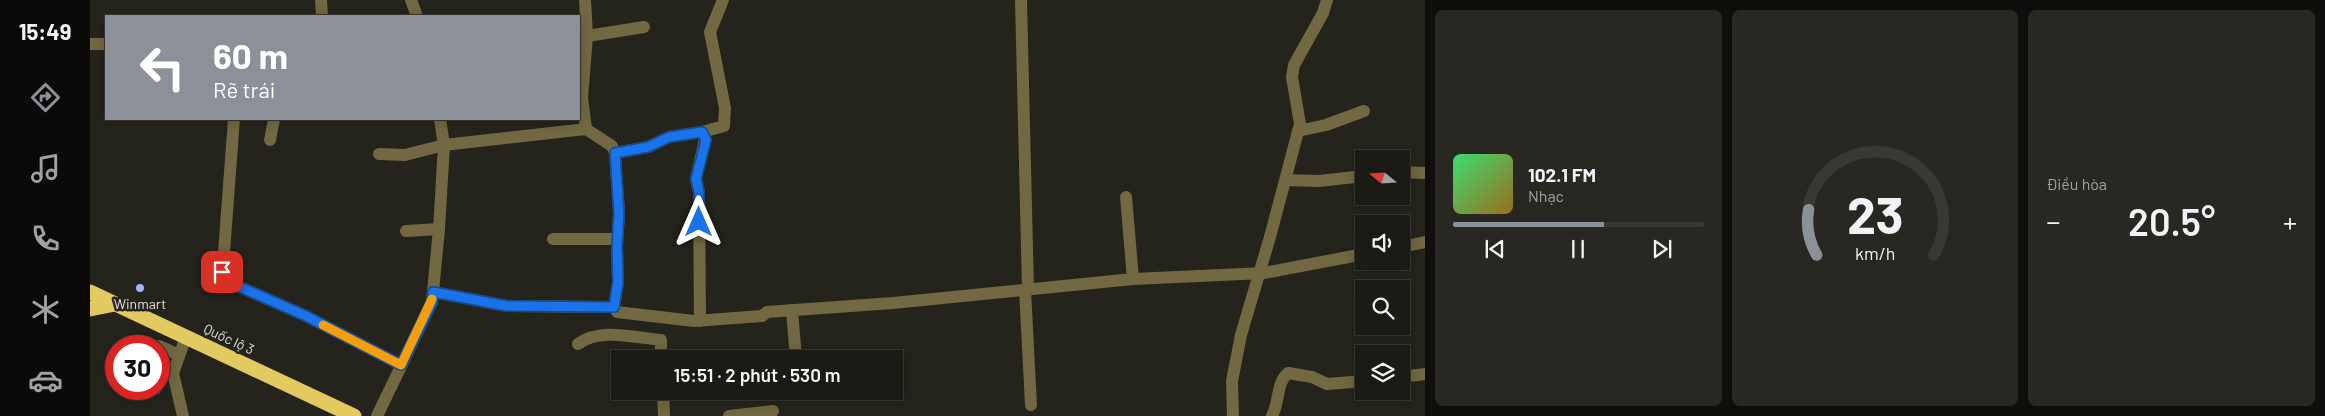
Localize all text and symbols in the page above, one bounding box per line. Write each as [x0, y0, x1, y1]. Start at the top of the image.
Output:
text: 15:49 [19, 18, 71, 44]
text: 60 m [213, 34, 288, 76]
icon: left [130, 35, 195, 100]
text: Rẽ trái [213, 76, 275, 102]
icon: directions [28, 80, 63, 115]
north arrow [1355, 150, 1410, 205]
map controls [1355, 150, 1410, 400]
icon: music [28, 151, 63, 186]
text: 102.1 FM [1528, 163, 1596, 186]
text: Điều hòa [2046, 174, 2107, 193]
text: 23 [1847, 182, 1903, 244]
text: Nhạc [1528, 186, 1564, 205]
position arrow [672, 195, 724, 247]
text: 20.5° [2128, 198, 2215, 244]
text: − [2046, 204, 2060, 238]
text: + [2283, 204, 2297, 238]
button: sound [1355, 215, 1410, 270]
icon: phone [28, 221, 63, 256]
icon: previous [1481, 235, 1509, 263]
icon: pause [1564, 235, 1592, 263]
icon: next [1648, 235, 1676, 263]
text: km/h [1855, 242, 1895, 264]
pin [201, 251, 243, 293]
icon: arrive [208, 258, 236, 286]
button: search [1355, 280, 1410, 335]
marker: Winmart [134, 282, 146, 294]
icon: climate [28, 292, 63, 327]
place label: Winmart [114, 295, 166, 312]
street label: Quốc lộ 3 [201, 319, 257, 358]
speed limit sign: 30 [105, 335, 170, 400]
button: layers [1355, 345, 1410, 400]
icon: car [28, 363, 63, 398]
text: 15:51 · 2 phút · 530 m [674, 363, 841, 386]

